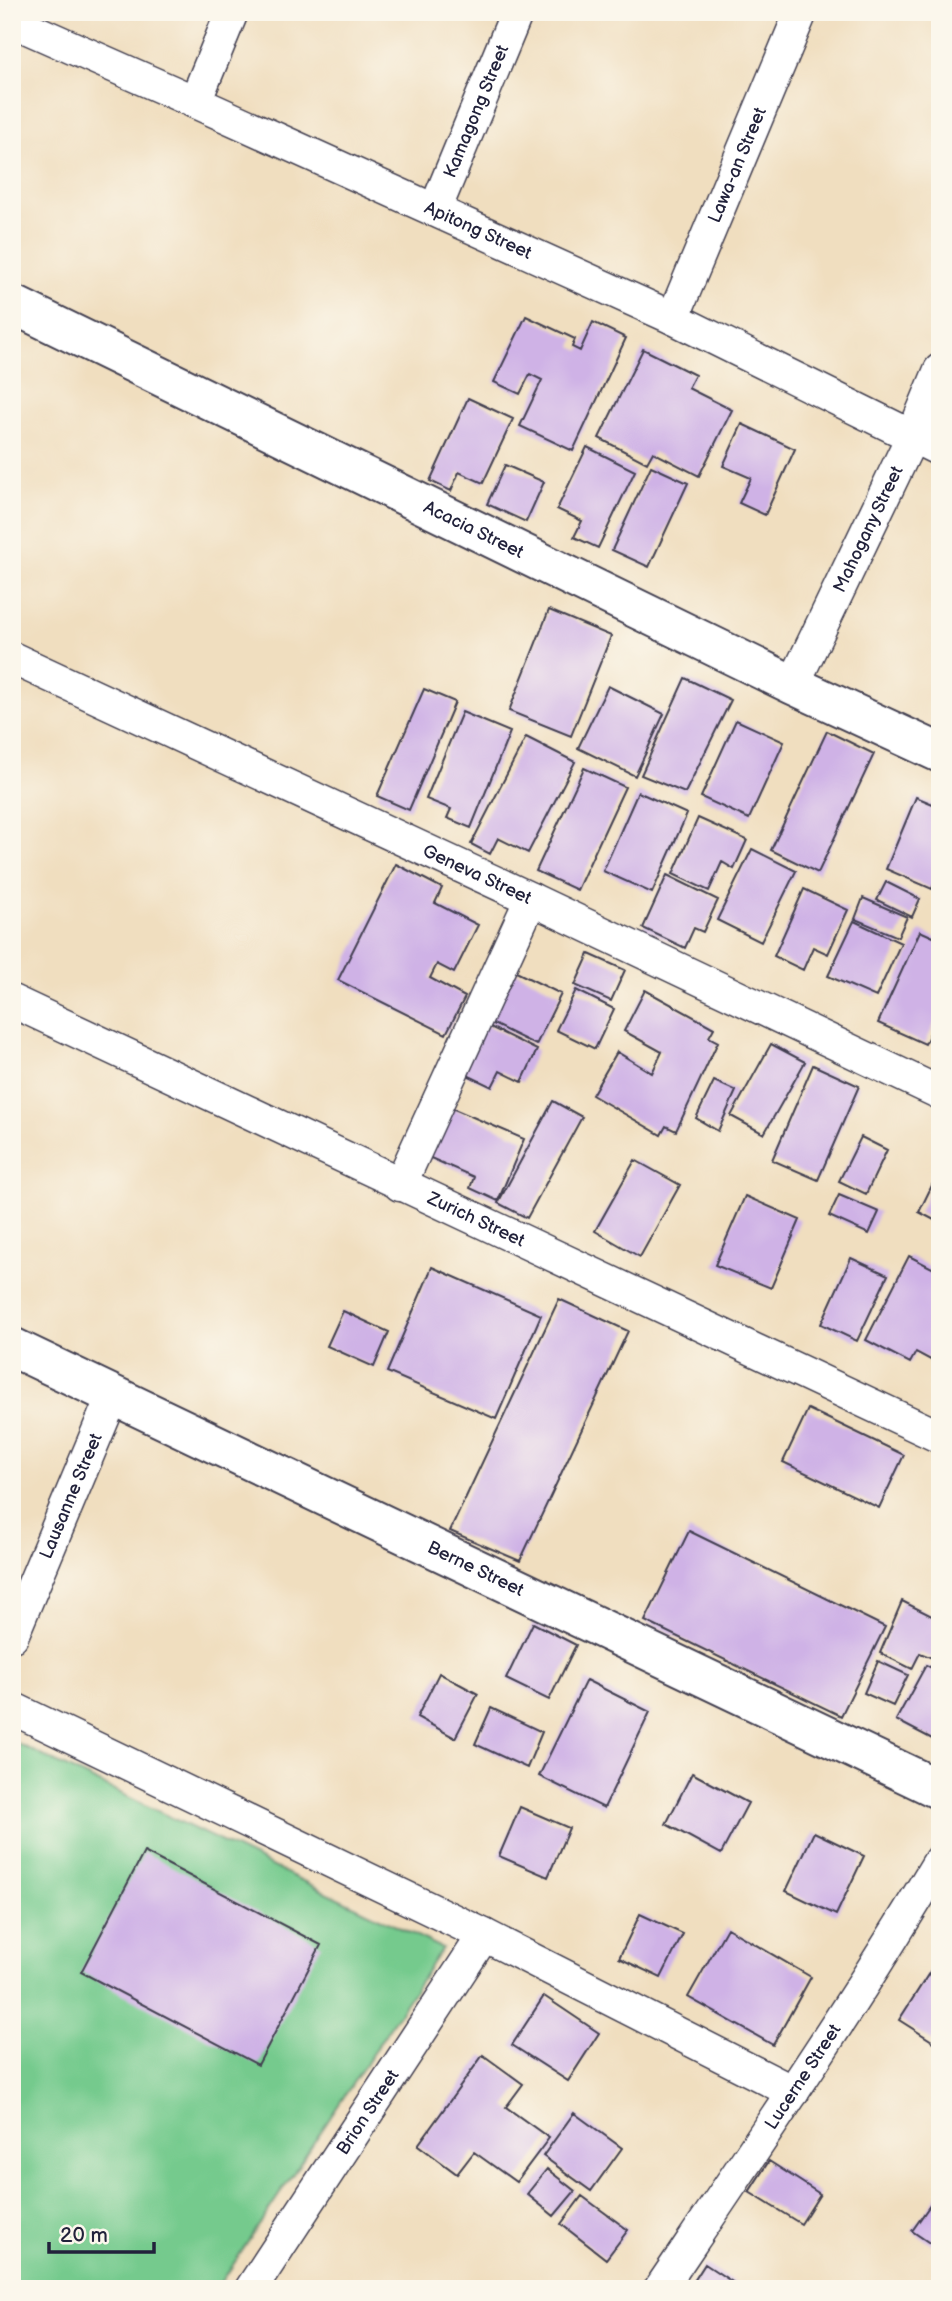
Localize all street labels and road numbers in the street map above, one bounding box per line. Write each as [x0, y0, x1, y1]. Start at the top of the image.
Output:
street label: Kamagong Street [440, 41, 513, 181]
street label: Lawa-an Street [704, 104, 771, 226]
street label: Apitong Street [421, 197, 535, 264]
street label: Mahogany Street [829, 462, 908, 596]
street label: Acacia Street [420, 497, 527, 563]
street label: Geneva Street [419, 840, 535, 909]
street label: Zurich Street [423, 1187, 528, 1252]
street label: Lausanne Street [36, 1430, 107, 1562]
street label: Berne Street [424, 1537, 528, 1601]
street label: Lucerne Street [761, 2020, 846, 2133]
street label: Brion Street [332, 2065, 404, 2159]

